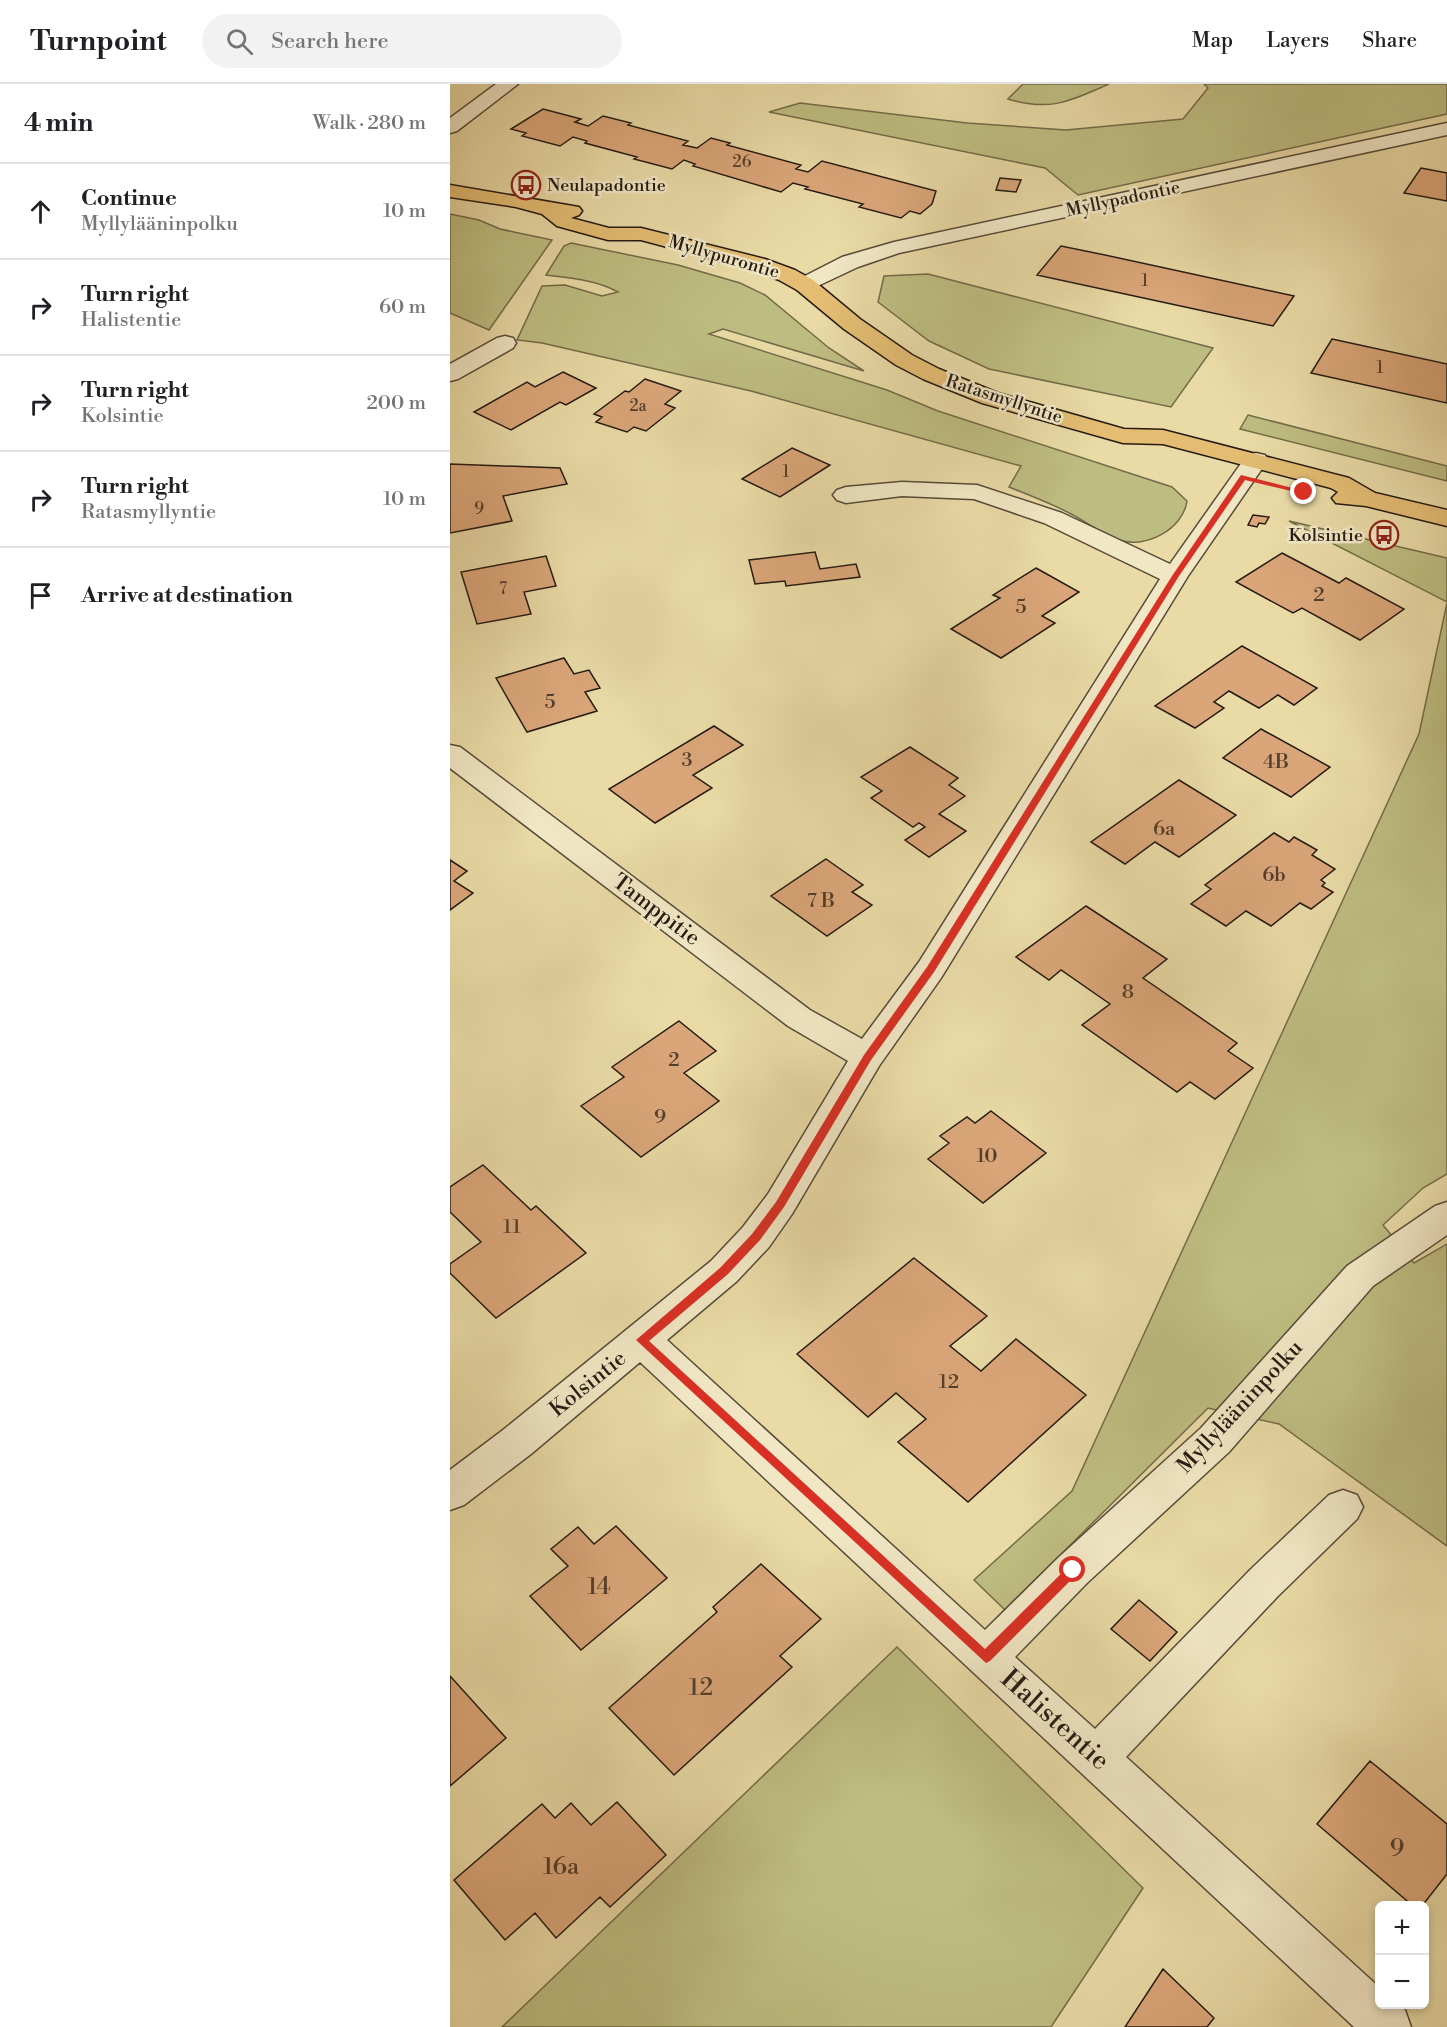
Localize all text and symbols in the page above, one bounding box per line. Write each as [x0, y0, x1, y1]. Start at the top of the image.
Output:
search box [202, 14, 622, 68]
text: Turnpoint [30, 24, 166, 59]
icon: search [223, 25, 256, 58]
text: Search here [271, 28, 389, 55]
text: Map [1192, 28, 1233, 54]
text: Layers [1266, 28, 1329, 54]
text: Share [1362, 28, 1417, 54]
text: 4 min [24, 107, 94, 139]
text: Walk · 280 m [313, 111, 426, 136]
house number: 26 [733, 152, 752, 172]
bus stop icon: Neulapadontie [510, 169, 542, 201]
place label: Neulapadontie [547, 174, 666, 197]
street label: Myllypadontie [1064, 176, 1182, 222]
text: Continue [81, 185, 177, 212]
icon: ahead [24, 195, 57, 228]
text: 10 m [383, 199, 426, 224]
text: Myllylääninpolku [81, 212, 238, 237]
street label: Myllypurontie [666, 230, 782, 284]
house number: 1 [1142, 271, 1149, 291]
text: Turn right [81, 281, 189, 308]
icon: right [24, 291, 57, 324]
text: 60 m [379, 295, 426, 320]
text: Halistentie [81, 308, 181, 333]
house number: 1 [1377, 358, 1384, 378]
street label: Ratasmyllyntie [943, 369, 1065, 429]
text: Turn right [81, 377, 189, 404]
icon: right [24, 387, 57, 420]
text: 200 m [366, 391, 426, 416]
house number: 2a [629, 396, 648, 416]
text: Kolsintie [81, 404, 164, 429]
house number: 1 [783, 462, 790, 482]
text: Turn right [81, 473, 189, 500]
route end [1290, 478, 1316, 504]
icon: right [24, 483, 57, 516]
text: 10 m [383, 487, 426, 512]
house number: 9 [474, 499, 484, 519]
text: Ratasmyllyntie [81, 500, 216, 525]
bus stop icon: Kolsintie [1368, 519, 1400, 551]
place label: Kolsintie [1289, 524, 1363, 547]
icon: arrive [24, 579, 57, 612]
house number: 7 [499, 579, 507, 599]
text: Arrive at destination [81, 582, 293, 609]
house number: 2 [1313, 583, 1325, 608]
house number: 5 [1015, 595, 1027, 620]
house number: 5 [544, 690, 556, 715]
house number: 3 [681, 748, 693, 773]
house number: 4B [1263, 750, 1289, 775]
house number: 6a [1153, 817, 1176, 842]
house number: 6b [1262, 863, 1286, 888]
street label: Tamppitie [607, 868, 705, 952]
house number: 7 B [807, 889, 835, 914]
house number: 8 [1122, 980, 1134, 1005]
house number: 2 [668, 1048, 680, 1073]
house number: 9 [654, 1105, 666, 1130]
house number: 10 [976, 1144, 998, 1169]
house number: 11 [503, 1215, 521, 1240]
street label: Myllylääninpolku [1171, 1334, 1309, 1479]
street label: Kolsintie [544, 1345, 632, 1423]
house number: 12 [939, 1370, 959, 1395]
route start [1059, 1556, 1085, 1582]
house number: 14 [587, 1572, 611, 1602]
street label: Halistentie [993, 1662, 1117, 1778]
house number: 12 [689, 1673, 713, 1703]
house number: 9 [1390, 1834, 1404, 1864]
house number: 16a [543, 1852, 580, 1882]
map controls [1375, 1901, 1429, 2009]
button: + [1375, 1901, 1429, 1955]
button: − [1375, 1955, 1429, 2009]

